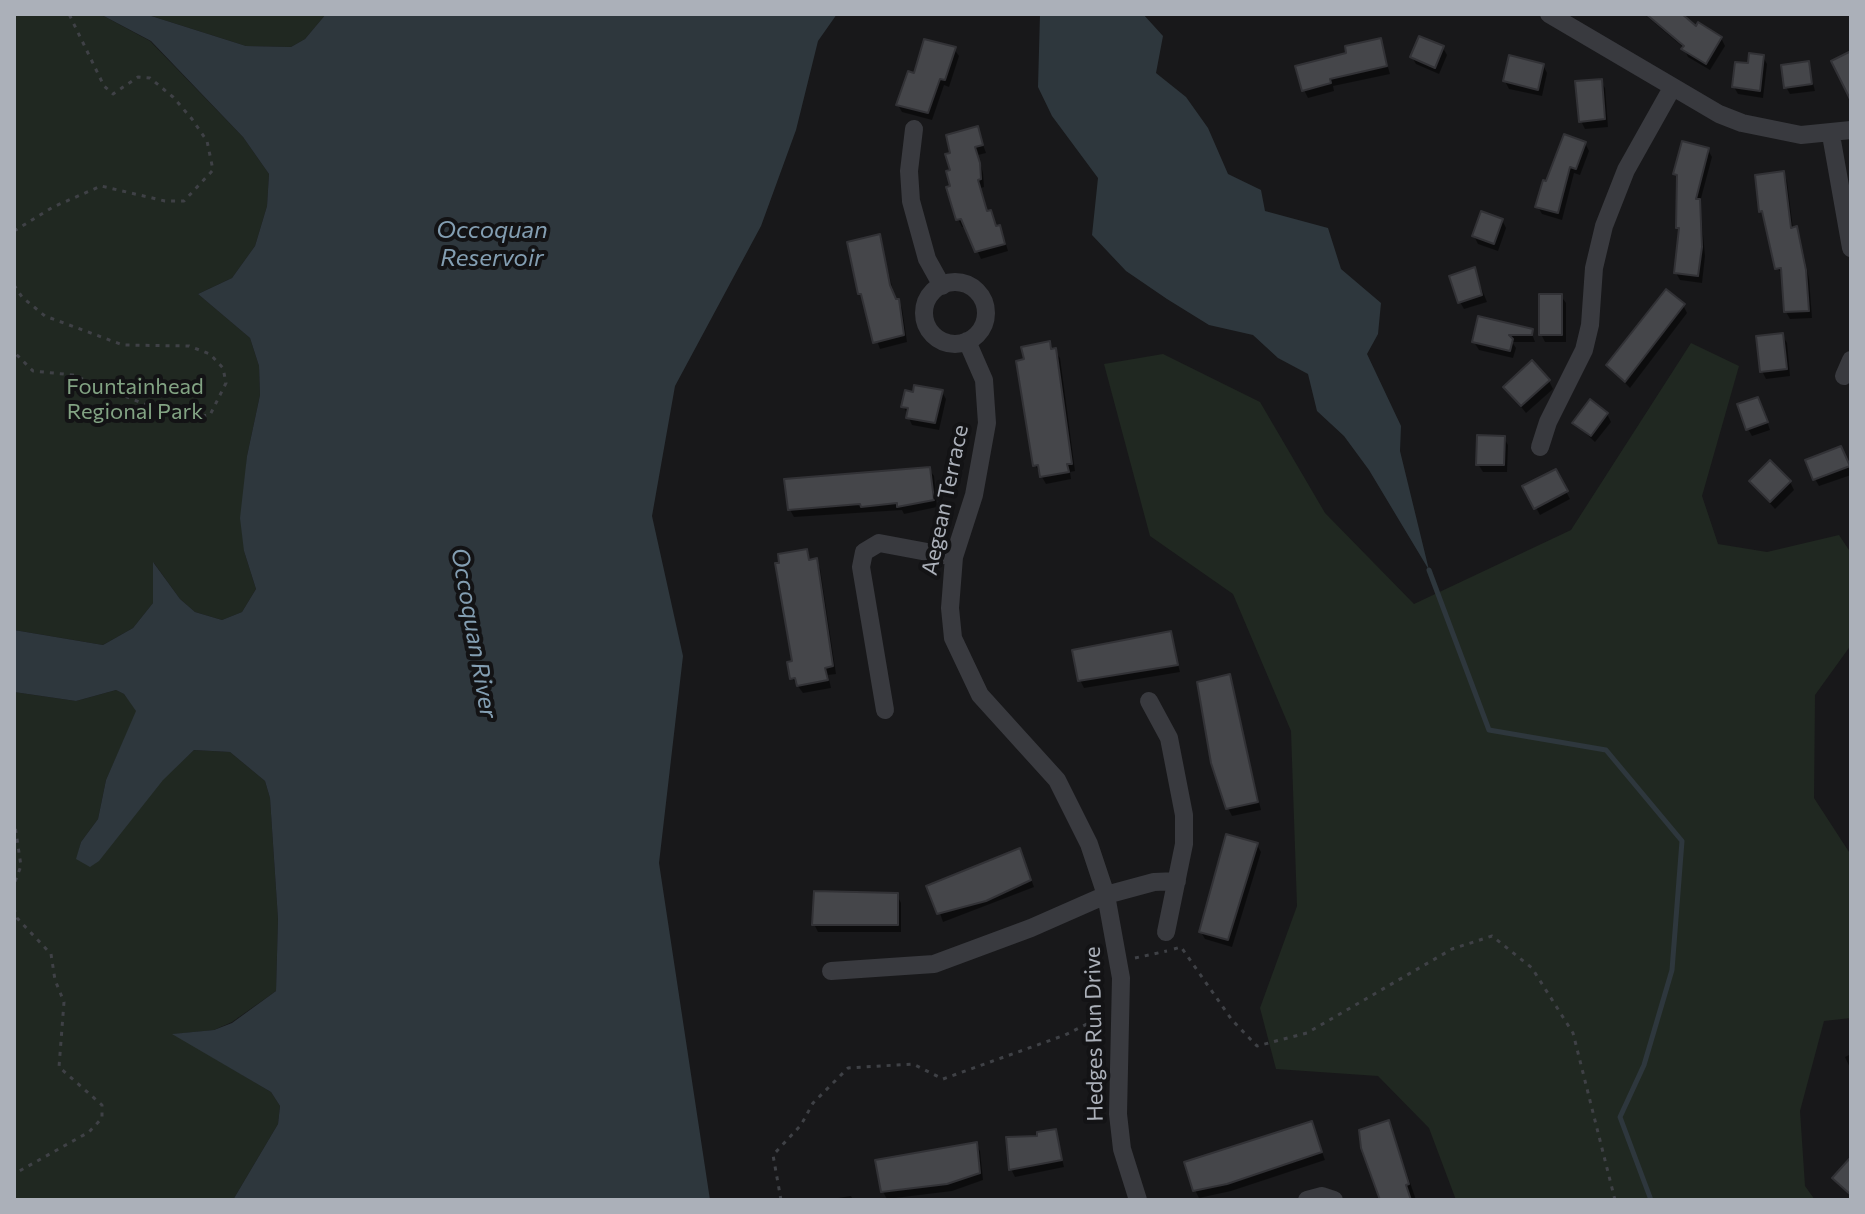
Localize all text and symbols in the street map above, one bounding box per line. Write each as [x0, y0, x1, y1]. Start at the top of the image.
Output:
water label: Occoquan Reservoir [436, 216, 548, 272]
park label: Fountainhead Regional Park [66, 374, 204, 426]
street label: Aegean Terrace [916, 422, 974, 578]
water label: Occoquan River [445, 546, 503, 720]
street label: Hedges Run Drive [1079, 946, 1109, 1122]

